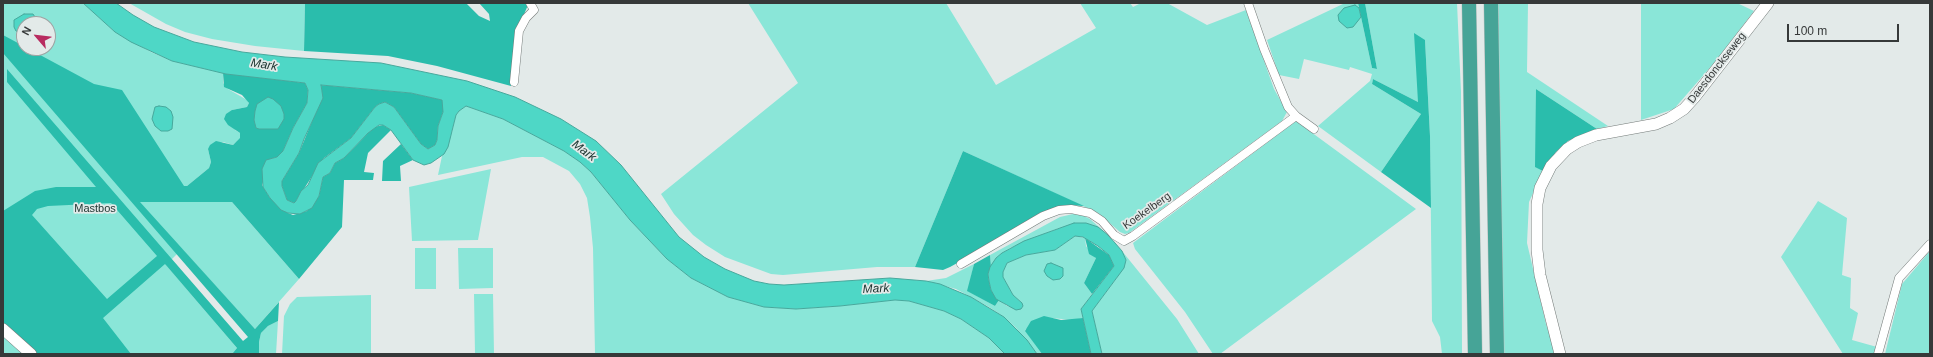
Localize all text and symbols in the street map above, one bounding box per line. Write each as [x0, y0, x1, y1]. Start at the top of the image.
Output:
north arrow [16, 16, 56, 56]
scale bar [1789, 16, 1901, 42]
text: 100 m [1794, 24, 1827, 38]
text: N [19, 25, 33, 37]
street label: Daesdonckseweg [1685, 30, 1749, 106]
water label: Mark [250, 56, 278, 74]
water label: Mark [569, 137, 599, 165]
street label: Koekelberg [1120, 190, 1174, 232]
park label: Mastbos [74, 202, 116, 216]
water label: Mark [862, 281, 890, 297]

